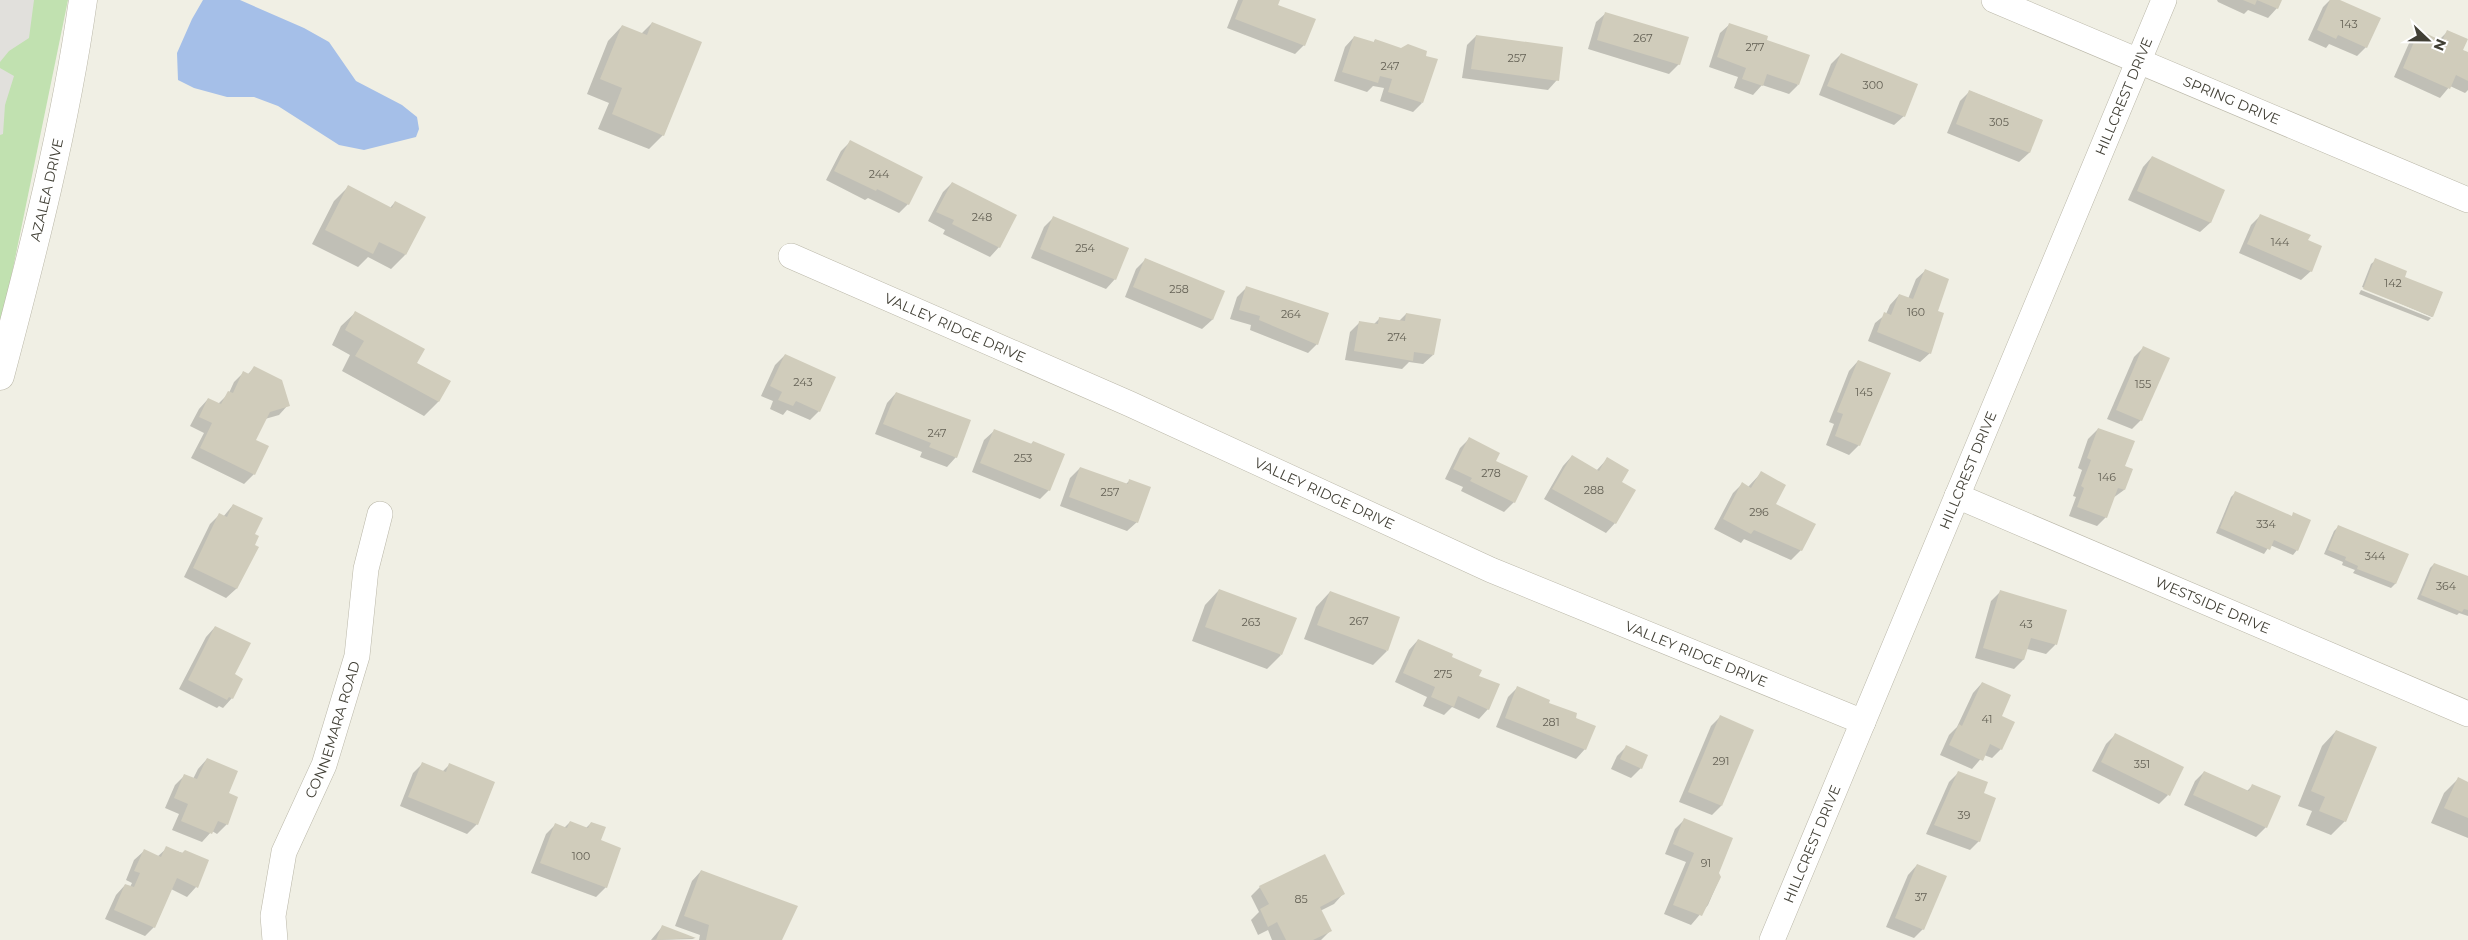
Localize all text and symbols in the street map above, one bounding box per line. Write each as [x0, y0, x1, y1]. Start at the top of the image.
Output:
north arrow [2403, 15, 2453, 65]
house number: 143 [2340, 17, 2358, 31]
house number: 267 [1633, 31, 1653, 45]
street label: HILLCREST DRIVE [2091, 35, 2156, 158]
text: N [2430, 36, 2451, 53]
house number: 277 [1745, 40, 1765, 54]
house number: 257 [1508, 51, 1526, 65]
house number: 247 [1380, 59, 1400, 73]
street label: SPRING DRIVE [2181, 72, 2283, 129]
house number: 300 [1863, 78, 1883, 92]
house number: 305 [1989, 115, 2009, 129]
street label: AZALEA DRIVE [26, 137, 67, 243]
house number: 244 [869, 167, 890, 181]
house number: 248 [972, 210, 992, 224]
house number: 144 [2271, 235, 2290, 249]
house number: 254 [1075, 241, 1096, 255]
house number: 142 [2384, 276, 2402, 290]
house number: 258 [1169, 282, 1189, 296]
street label: VALLEY RIDGE DRIVE [882, 289, 1028, 366]
house number: 160 [1907, 305, 1925, 319]
house number: 264 [1281, 307, 1302, 321]
house number: 274 [1387, 330, 1407, 344]
house number: 243 [793, 375, 813, 389]
house number: 155 [2135, 377, 2151, 391]
house number: 145 [1855, 385, 1873, 399]
street label: HILLCREST DRIVE [1935, 408, 2001, 532]
house number: 247 [927, 426, 947, 440]
house number: 253 [1014, 451, 1032, 465]
street label: VALLEY RIDGE DRIVE [1252, 453, 1397, 533]
house number: 278 [1481, 466, 1501, 480]
house number: 146 [2098, 470, 2116, 484]
house number: 288 [1584, 483, 1604, 497]
house number: 257 [1101, 485, 1119, 499]
house number: 296 [1749, 505, 1769, 519]
house number: 334 [2256, 517, 2277, 531]
house number: 344 [2365, 549, 2386, 563]
street label: WESTSIDE DRIVE [2152, 573, 2273, 638]
house number: 364 [2436, 579, 2457, 593]
house number: 267 [1349, 614, 1369, 628]
house number: 263 [1241, 615, 1261, 629]
street label: VALLEY RIDGE DRIVE [1622, 617, 1770, 691]
house number: 43 [2019, 617, 2033, 631]
street label: CONNEMARA ROAD [301, 659, 364, 801]
house number: 275 [1434, 667, 1452, 681]
house number: 41 [1982, 712, 1992, 726]
house number: 281 [1542, 715, 1560, 729]
house number: 291 [1713, 754, 1729, 768]
house number: 351 [2134, 757, 2150, 771]
street label: HILLCREST DRIVE [1779, 782, 1845, 906]
house number: 39 [1958, 808, 1971, 822]
house number: 100 [572, 849, 590, 863]
house number: 91 [1701, 856, 1711, 870]
house number: 37 [1915, 890, 1927, 904]
house number: 85 [1294, 892, 1308, 906]

